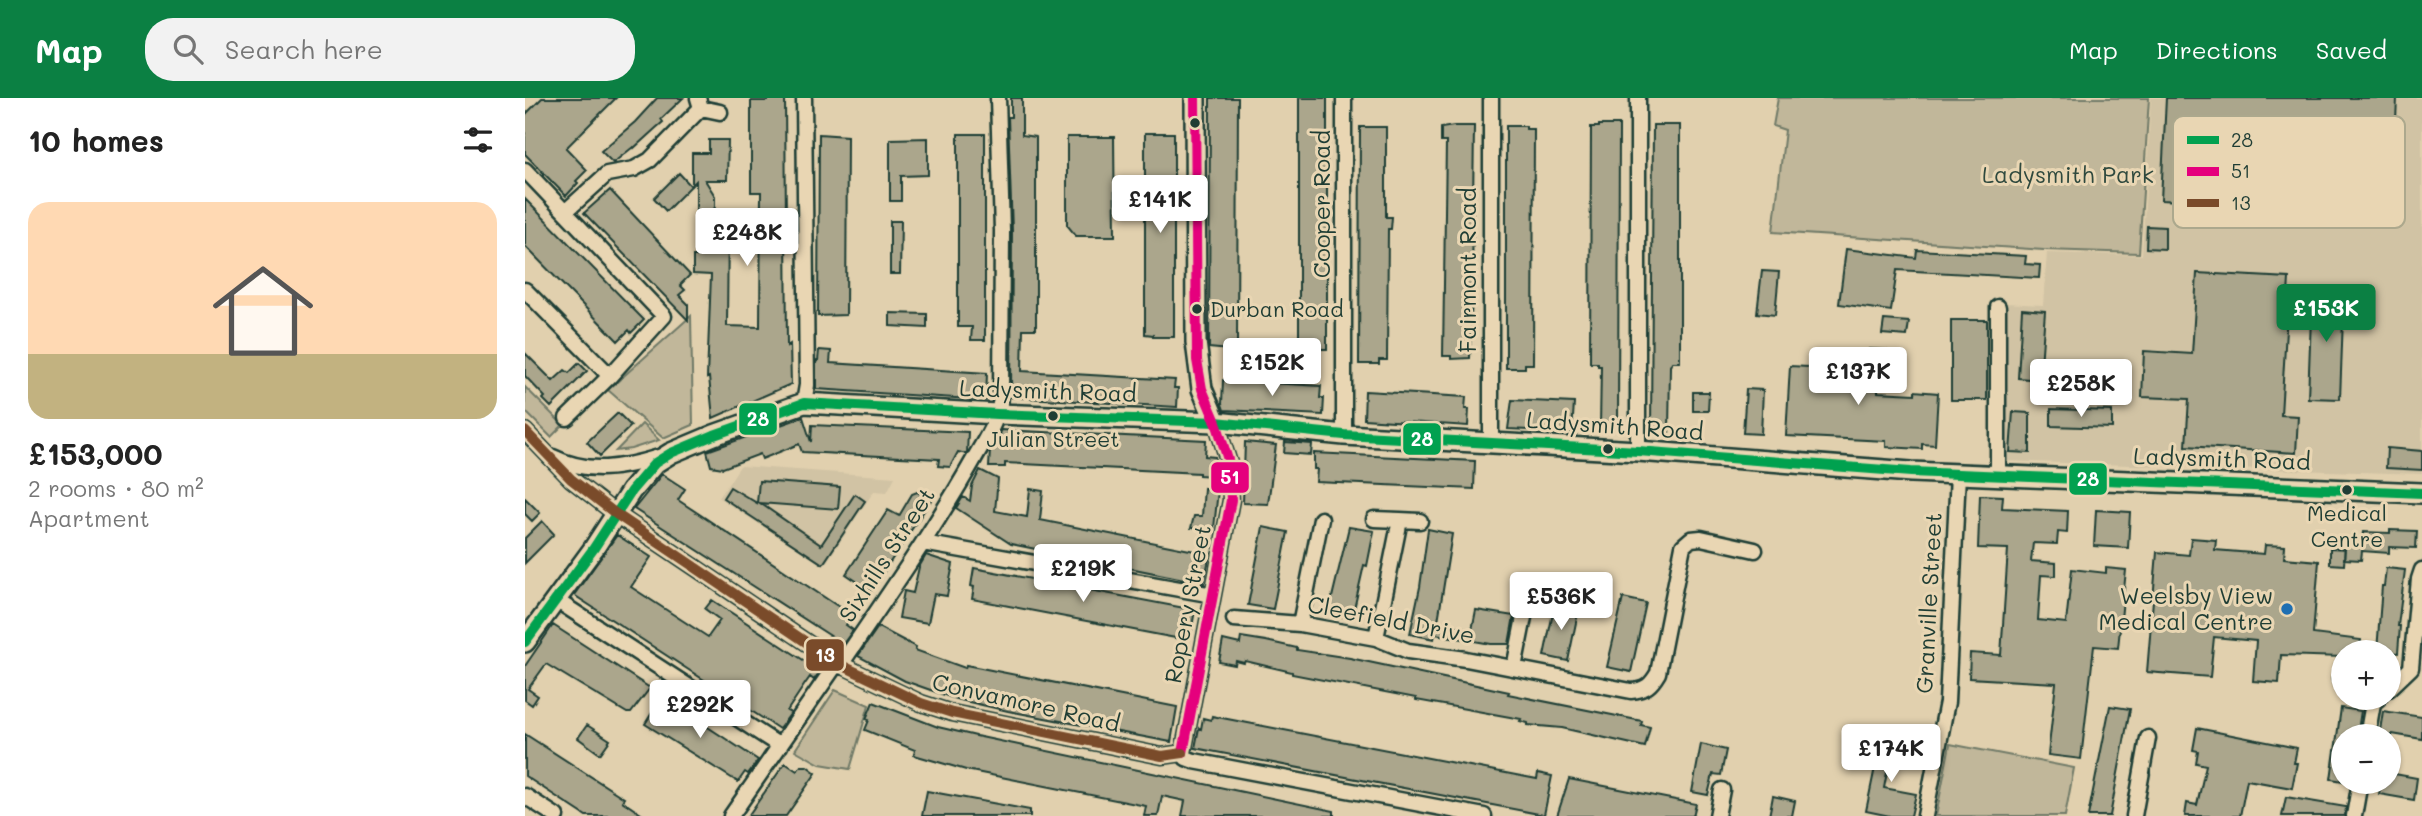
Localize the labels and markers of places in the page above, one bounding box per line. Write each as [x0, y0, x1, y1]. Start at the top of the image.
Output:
unlabelled marker [1188, 116, 1202, 130]
pin: £141K [1111, 176, 1209, 235]
pin: £248K [698, 208, 796, 268]
pin: £153K [2277, 285, 2375, 344]
place label: Durban Road [1210, 295, 1344, 322]
marker: Durban Road [1190, 302, 1204, 316]
pin: £152K [1223, 338, 1321, 398]
pin: £137K [1809, 348, 1907, 407]
pin: £258K [2032, 360, 2130, 419]
marker: Julian Street [1046, 409, 1060, 423]
place label: Julian Street [987, 425, 1120, 452]
unlabelled marker [1601, 442, 1615, 456]
marker: Medical Centre [2340, 483, 2354, 497]
place label: Medical Centre [2307, 499, 2387, 552]
pin: £219K [1034, 545, 1132, 604]
pin: £536K [1512, 573, 1610, 632]
place label: Weelsby View Medical Centre [2099, 580, 2273, 636]
marker: Weelsby View Medical Centre [2279, 601, 2295, 617]
pin: £292K [651, 680, 749, 740]
pin: £174K [1842, 724, 1940, 784]

